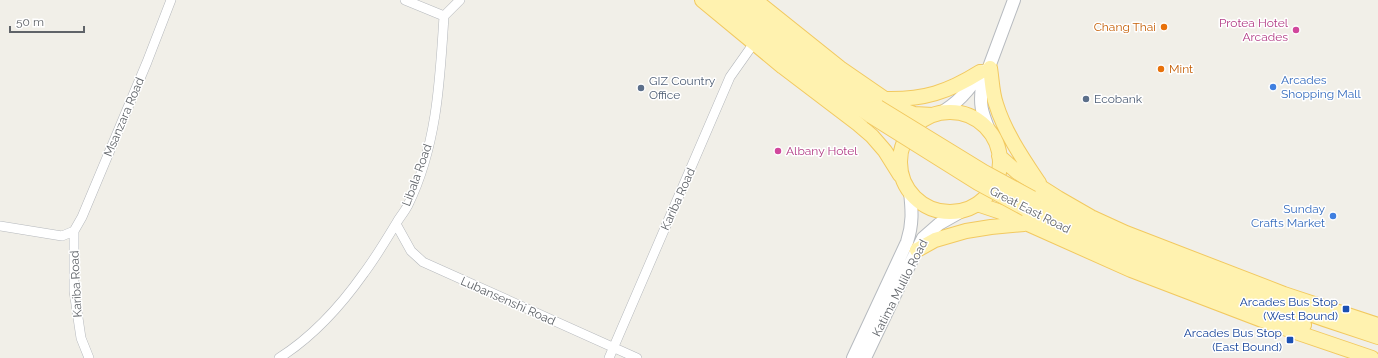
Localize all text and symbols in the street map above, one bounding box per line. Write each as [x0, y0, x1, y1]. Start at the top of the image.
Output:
scale bar [10, 8, 84, 34]
text: 50 m [16, 15, 44, 29]
place label: Protea Hotel Arcades [1219, 16, 1289, 44]
place label: Chang Thai [1094, 20, 1156, 34]
marker: Chang Thai [1159, 22, 1169, 32]
marker: Protea Hotel Arcades [1291, 25, 1301, 35]
place label: Mint [1169, 62, 1193, 76]
marker: Mint [1156, 64, 1166, 74]
place label: Arcades Shopping Mall [1281, 73, 1362, 101]
place label: GIZ Country Office [649, 74, 716, 102]
street label: Msanzara Road [101, 75, 147, 159]
marker: Arcades Shopping Mall [1268, 82, 1278, 92]
marker: GIZ Country Office [636, 83, 646, 93]
place label: Ecobank [1094, 92, 1143, 106]
marker: Ecobank [1081, 94, 1091, 104]
street label: Libala Road [399, 142, 435, 208]
place label: Albany Hotel [786, 144, 858, 158]
marker: Albany Hotel [773, 146, 783, 156]
street label: Kariba Road [658, 166, 698, 232]
street label: Great East Road [987, 184, 1073, 236]
place label: Sunday Crafts Market [1251, 202, 1325, 230]
marker: Sunday Crafts Market [1328, 211, 1338, 221]
street label: Katima Mulilo Road [869, 237, 931, 339]
street label: Kariba Road [67, 250, 85, 318]
street label: Lubansenshi Road [458, 274, 558, 328]
place label: Arcades Bus Stop (West Bound) [1240, 295, 1338, 323]
marker: Arcades Bus Stop (West Bound) [1341, 304, 1351, 314]
place label: Arcades Bus Stop (East Bound) [1184, 326, 1282, 354]
marker: Arcades Bus Stop (East Bound) [1285, 335, 1295, 345]

